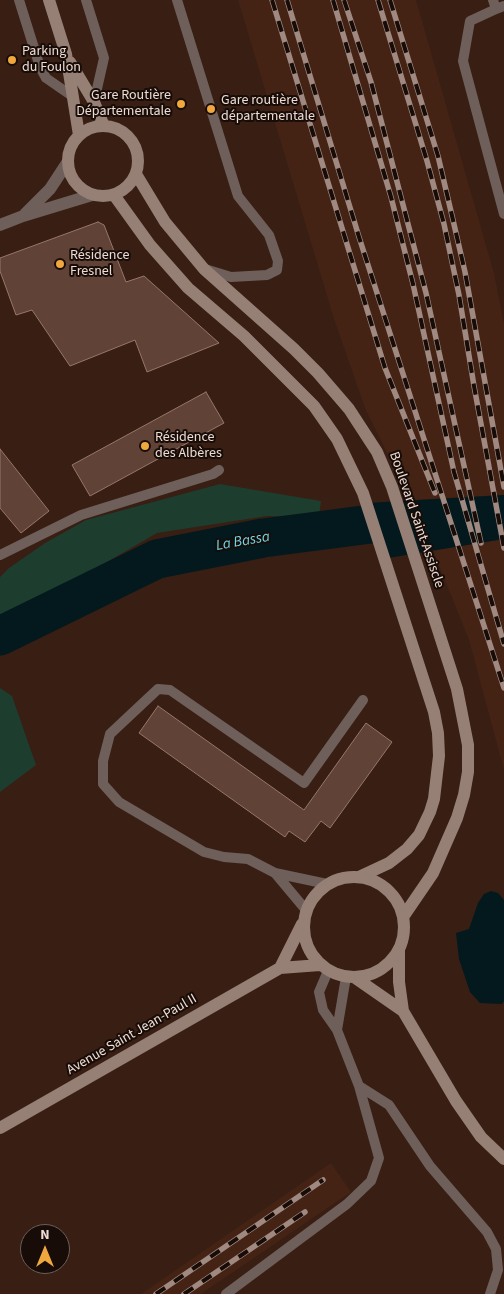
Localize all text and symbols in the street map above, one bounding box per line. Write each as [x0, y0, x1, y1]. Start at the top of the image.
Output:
place label: Parking du Foulon [22, 44, 81, 76]
marker: Parking du Foulon [6, 54, 18, 66]
place label: Gare Routière Départementale [76, 88, 171, 120]
place label: Gare routière départementale [221, 93, 315, 125]
marker: Gare Routière Départementale [175, 98, 187, 110]
marker: Gare routière départementale [205, 103, 217, 115]
place label: Résidence Fresnel [70, 248, 129, 280]
marker: Résidence Fresnel [54, 258, 66, 270]
place label: Résidence des Albères [155, 430, 222, 462]
marker: Résidence des Albères [139, 440, 151, 452]
street label: Boulevard Saint-Assiscle [385, 450, 447, 590]
water label: La Bassa [215, 528, 271, 556]
street label: Avenue Saint Jean-Paul II [64, 991, 200, 1079]
north arrow [20, 1224, 70, 1274]
text: N [40, 1225, 50, 1245]

